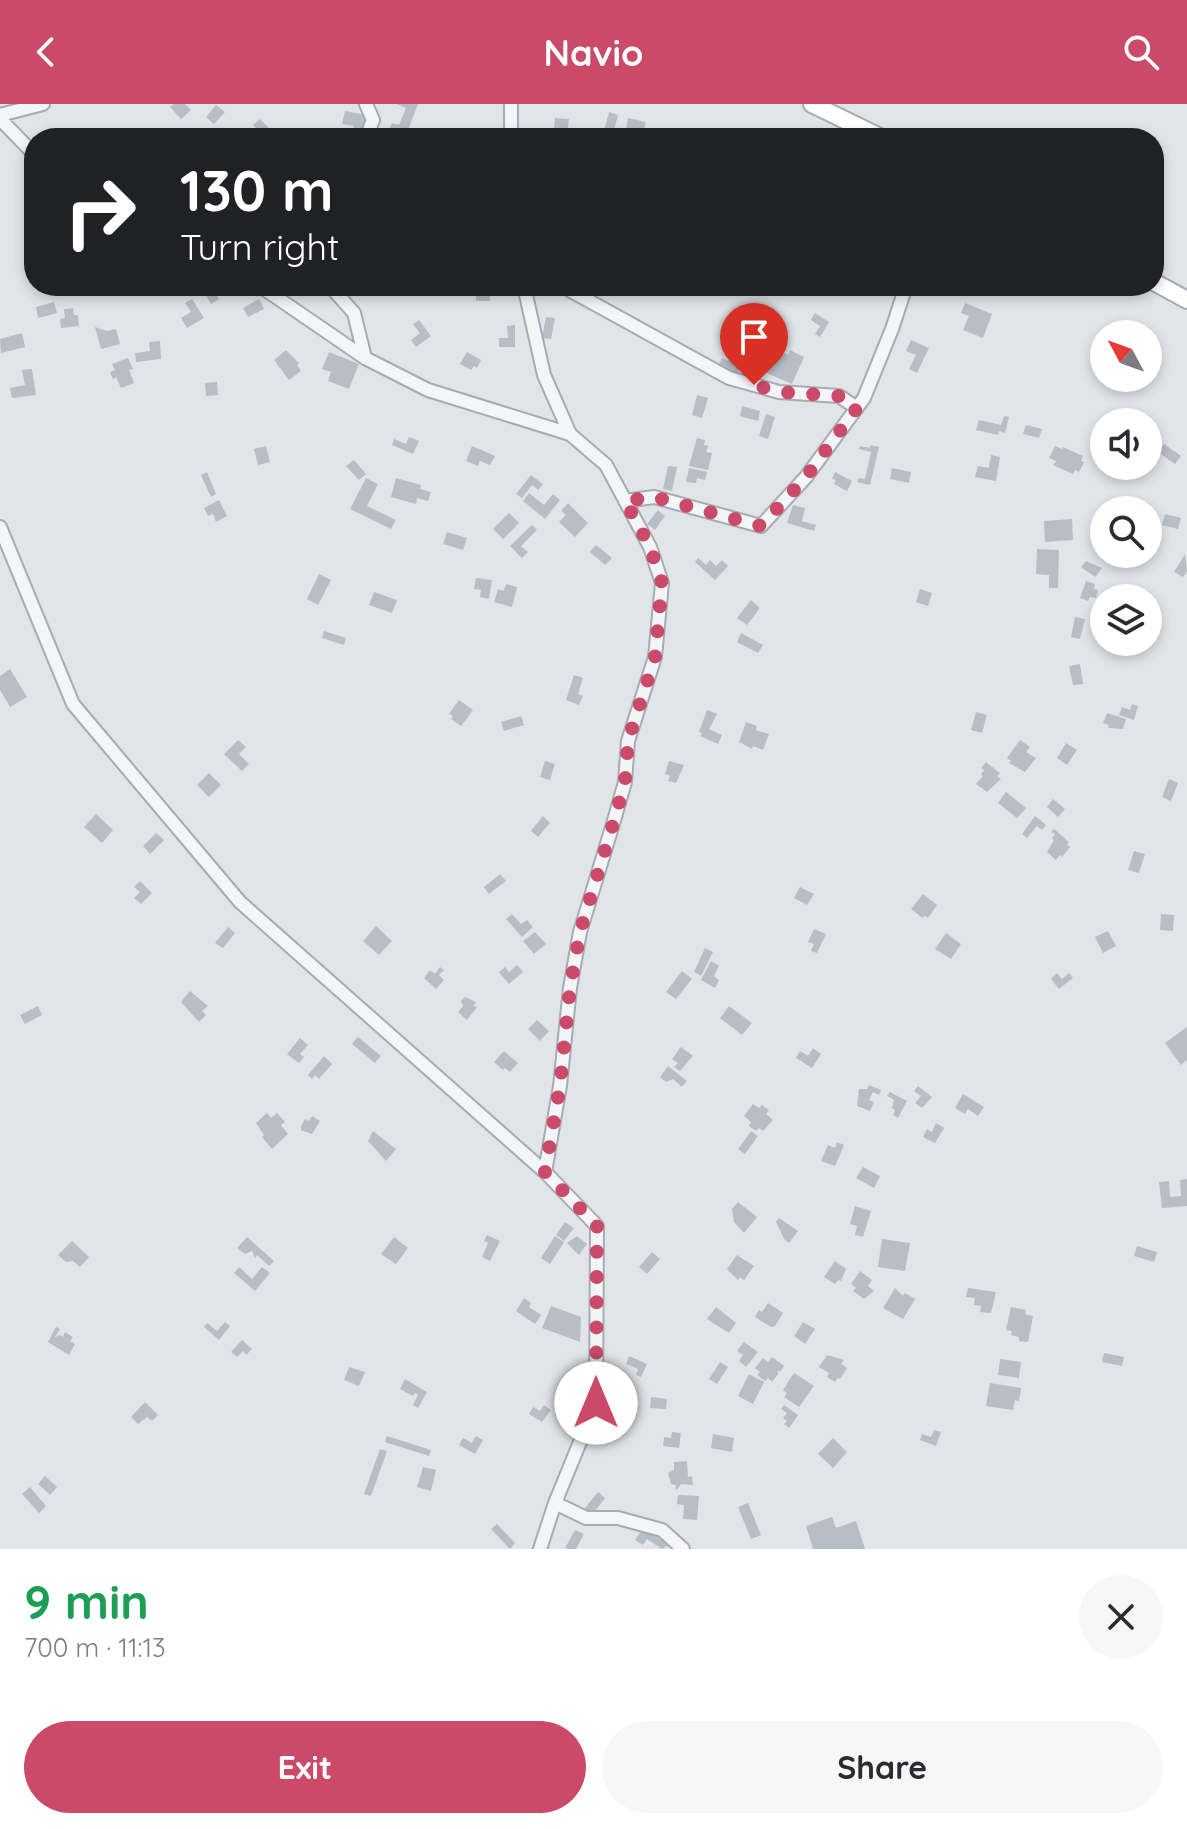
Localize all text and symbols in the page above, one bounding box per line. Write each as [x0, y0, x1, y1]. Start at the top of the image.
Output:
icon: back [24, 30, 68, 74]
text: Navio [544, 30, 643, 75]
icon: search [1119, 30, 1163, 74]
text: 130 m [180, 155, 334, 225]
icon: right [48, 160, 152, 264]
text: Turn right [180, 224, 339, 269]
pin [720, 303, 788, 385]
icon: arrive [732, 315, 776, 359]
north arrow [1090, 320, 1162, 392]
map controls [1090, 320, 1162, 656]
button: sound [1090, 408, 1162, 480]
button: search [1090, 496, 1162, 568]
button: layers [1090, 584, 1162, 656]
position arrow [554, 1361, 638, 1445]
text: 9 min [24, 1571, 149, 1631]
button: close [1079, 1575, 1163, 1659]
text: 700 m · 11:13 [24, 1631, 166, 1664]
button: Exit [24, 1721, 586, 1813]
button: Share [602, 1721, 1163, 1813]

